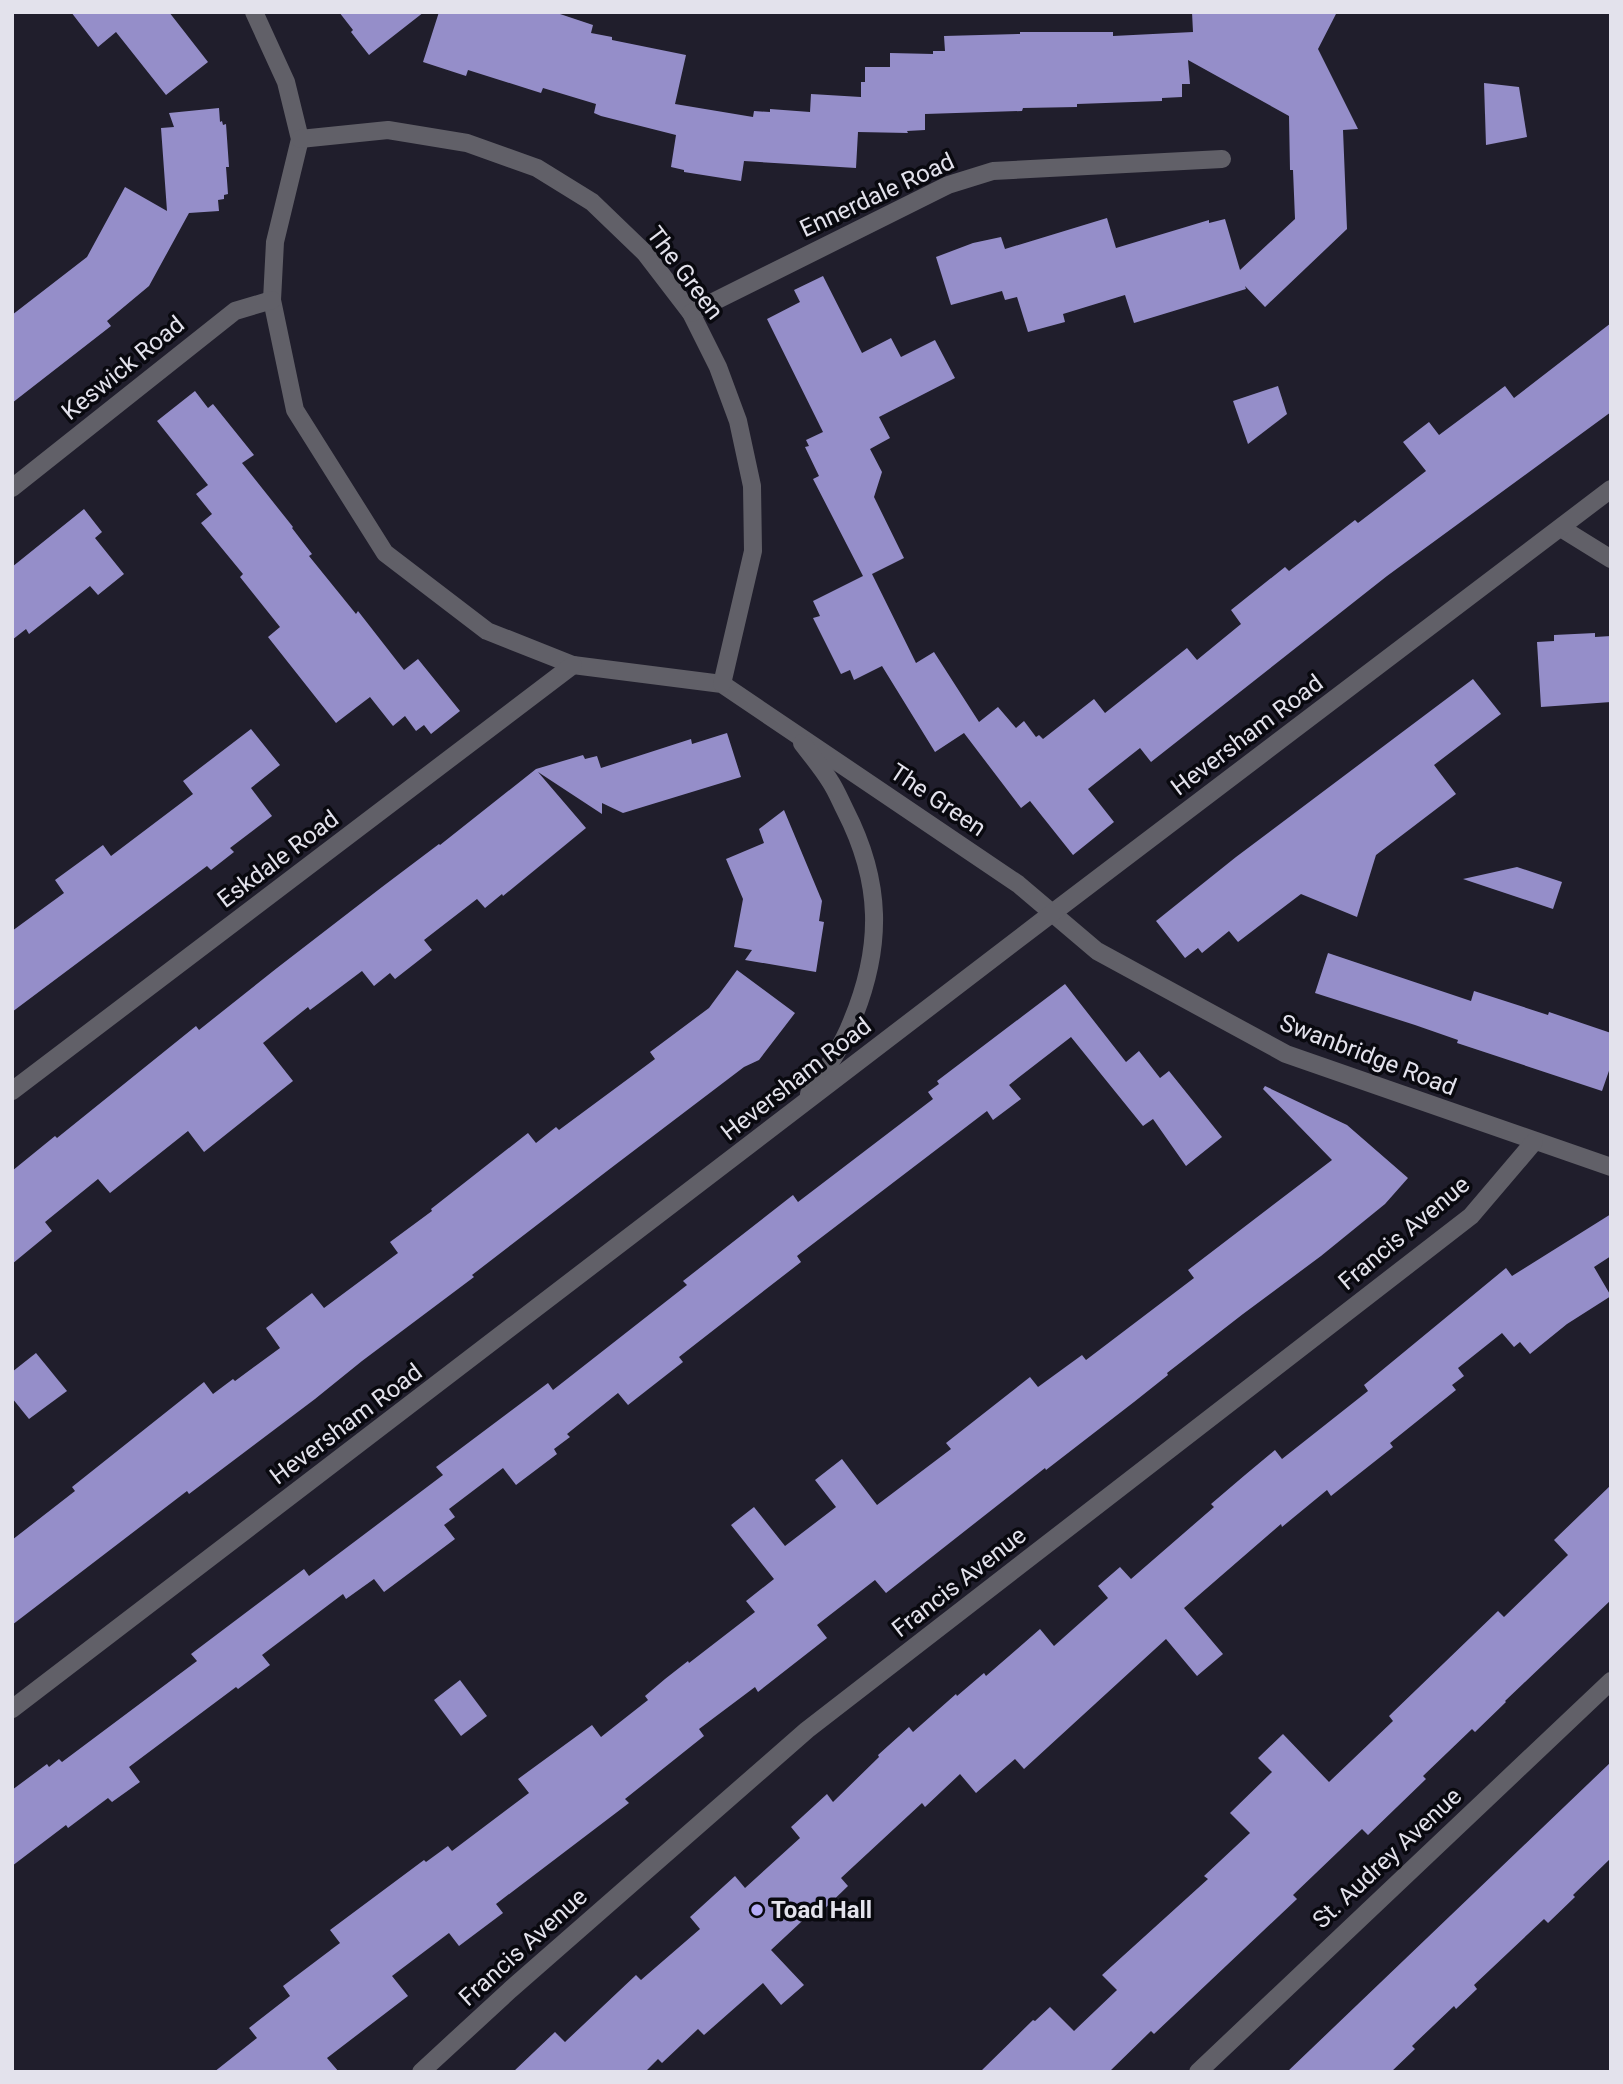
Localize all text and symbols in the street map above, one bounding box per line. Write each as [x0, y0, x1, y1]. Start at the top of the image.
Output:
street label: Ennerdale Road [795, 147, 959, 243]
street label: The Green [641, 221, 729, 325]
street label: Keswick Road [56, 310, 190, 426]
street label: Heversham Road [1166, 669, 1328, 801]
street label: The Green [885, 758, 991, 842]
street label: Eskdale Road [212, 804, 344, 914]
street label: Swanbridge Road [1276, 1008, 1460, 1102]
street label: Heversham Road [715, 1012, 877, 1146]
street label: Francis Avenue [1333, 1170, 1475, 1296]
street label: Heversham Road [265, 1358, 427, 1490]
street label: Francis Avenue [886, 1521, 1032, 1643]
street label: St. Audrey Avenue [1307, 1782, 1467, 1934]
street label: Francis Avenue [453, 1882, 593, 2012]
place label: Toad Hall [771, 1896, 872, 1924]
marker: Toad Hall [749, 1902, 765, 1918]

